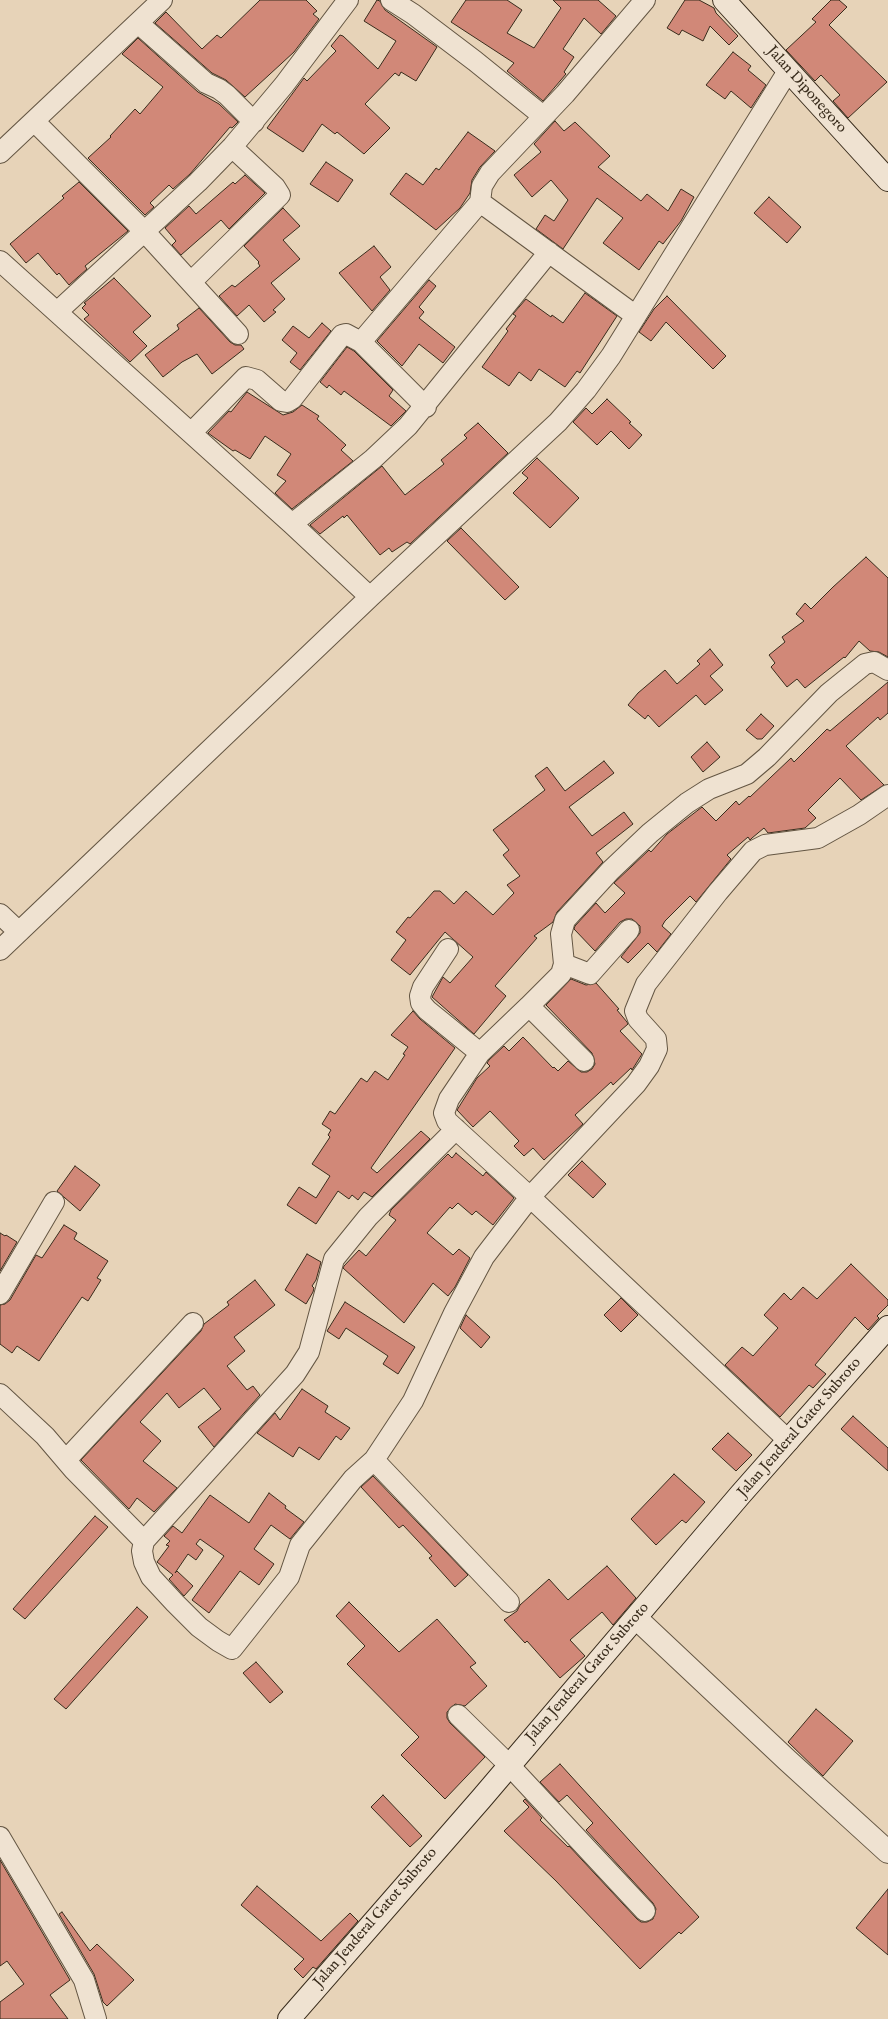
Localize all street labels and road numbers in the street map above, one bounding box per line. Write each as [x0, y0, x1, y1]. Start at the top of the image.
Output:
street label: Jalan Diponegoro [762, 43, 850, 137]
street label: Jalan Jenderal Gatot Subroto [734, 1354, 866, 1502]
street label: Jalan Jenderal Gatot Subroto [522, 1599, 654, 1747]
street label: Jalan Jenderal Gatot Subroto [310, 1844, 442, 1992]

